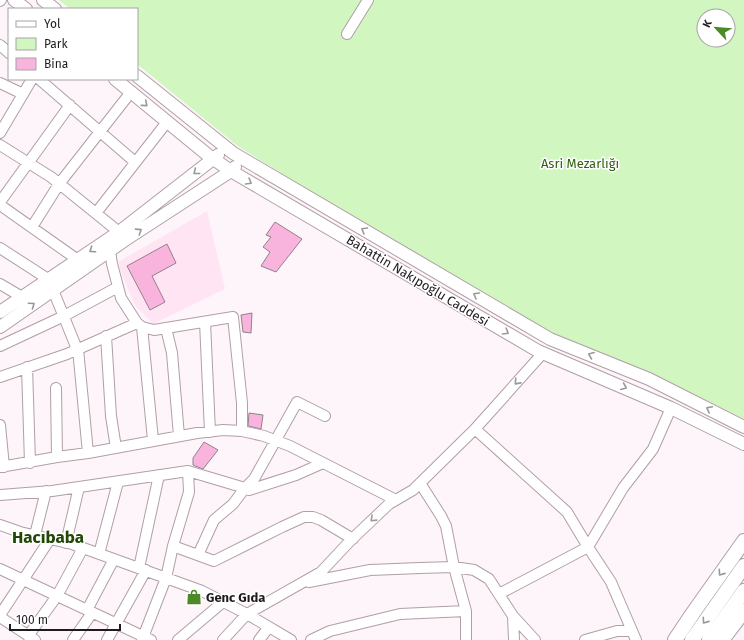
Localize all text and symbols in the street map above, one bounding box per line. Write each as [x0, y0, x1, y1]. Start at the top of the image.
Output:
legend [8, 8, 138, 80]
north arrow [696, 8, 736, 48]
text: Yol [44, 17, 61, 31]
text: K [700, 17, 715, 30]
text: Park [44, 37, 68, 51]
text: Bina [44, 57, 68, 71]
one-way arrow [141, 99, 148, 106]
park label: Asri Mezarlığı [541, 156, 619, 171]
one-way arrow [194, 167, 201, 174]
one-way arrow [245, 178, 252, 185]
one-way arrow [361, 227, 368, 234]
one-way arrow [135, 228, 142, 236]
street label: Bahattin Nakıpoğlu Caddesi [344, 232, 492, 329]
one-way arrow [90, 245, 97, 252]
one-way arrow [473, 293, 480, 300]
one-way arrow [28, 302, 35, 310]
one-way arrow [502, 328, 509, 335]
one-way arrow [588, 352, 595, 360]
one-way arrow [514, 377, 522, 385]
one-way arrow [620, 383, 627, 391]
one-way arrow [706, 407, 714, 414]
one-way arrow [370, 514, 378, 522]
district label: Hacıbaba [12, 527, 84, 548]
one-way arrow [718, 569, 726, 576]
shop icon: Genc Gıda [185, 588, 203, 606]
place label: Genc Gıda [206, 590, 265, 605]
scale bar [10, 606, 120, 632]
text: 100 m [16, 613, 48, 627]
one-way arrow [702, 617, 710, 624]

